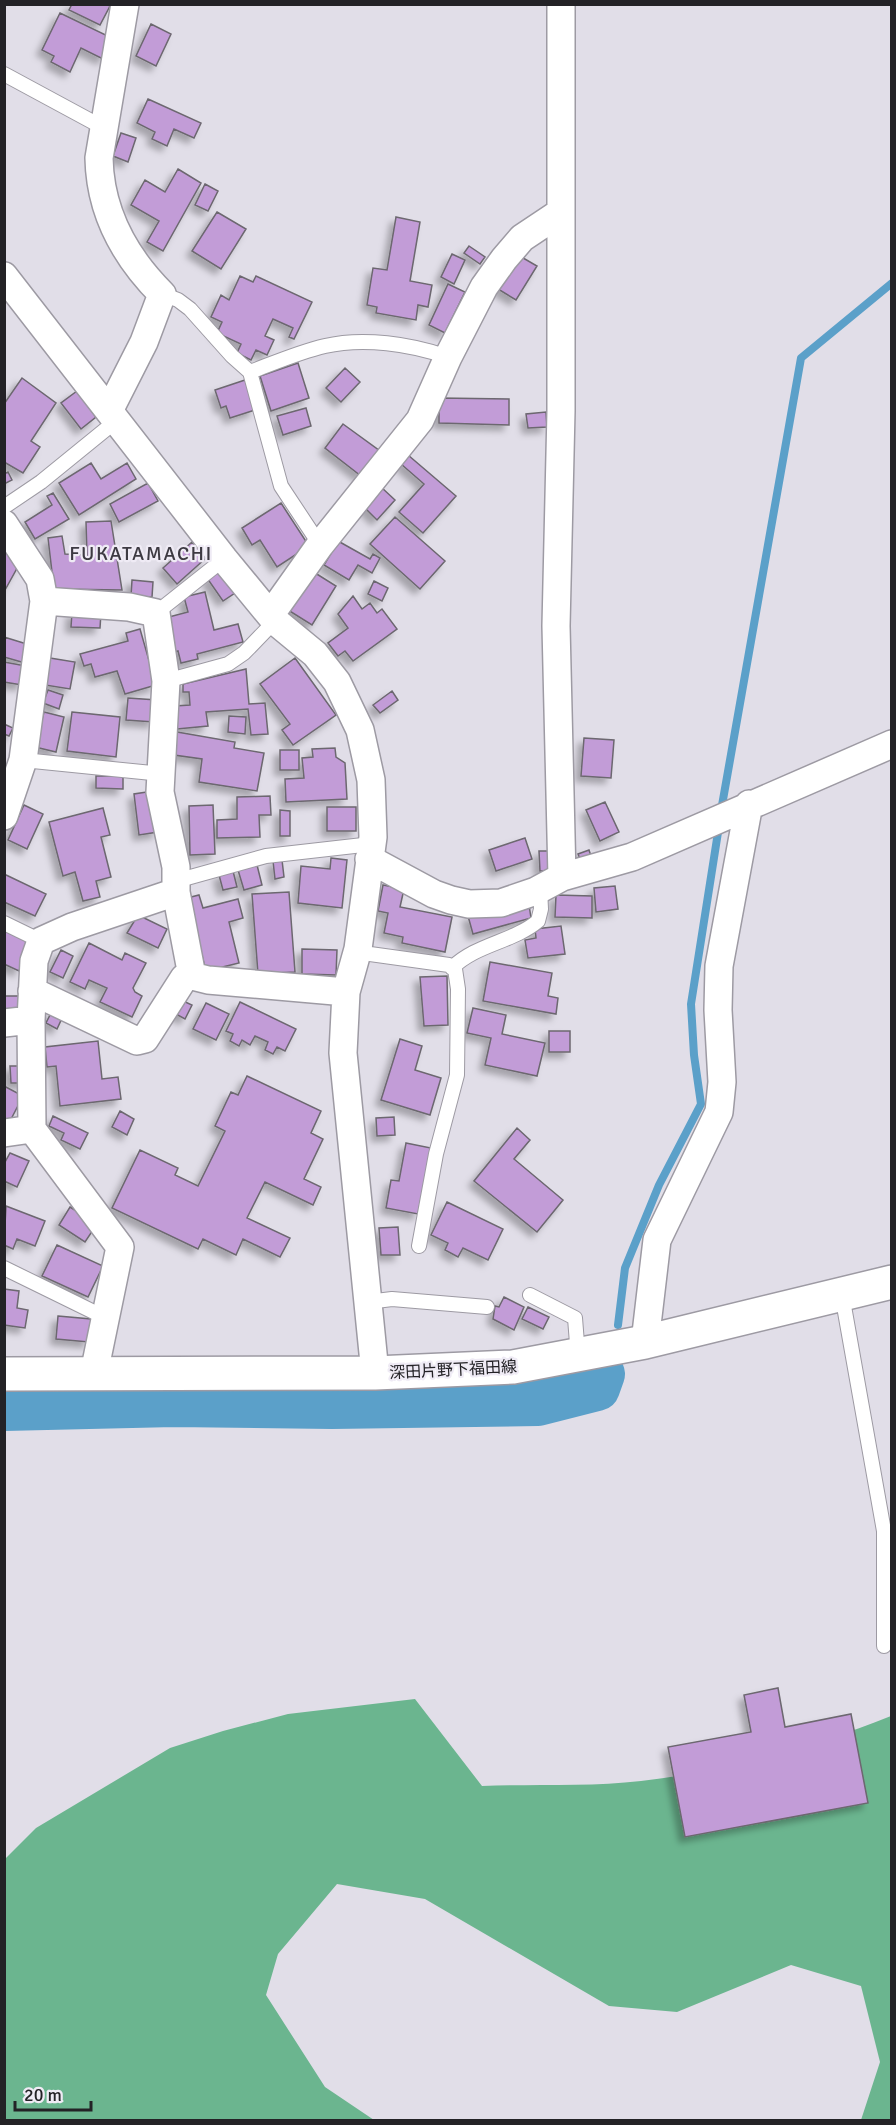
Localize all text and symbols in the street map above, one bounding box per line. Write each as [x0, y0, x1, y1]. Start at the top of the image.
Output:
district label: FUKATAMACHI [69, 541, 213, 566]
street label: 深田片野下福田線 [389, 1357, 517, 1383]
scale bar [15, 2074, 92, 2112]
text: 20 m [24, 2084, 62, 2106]

